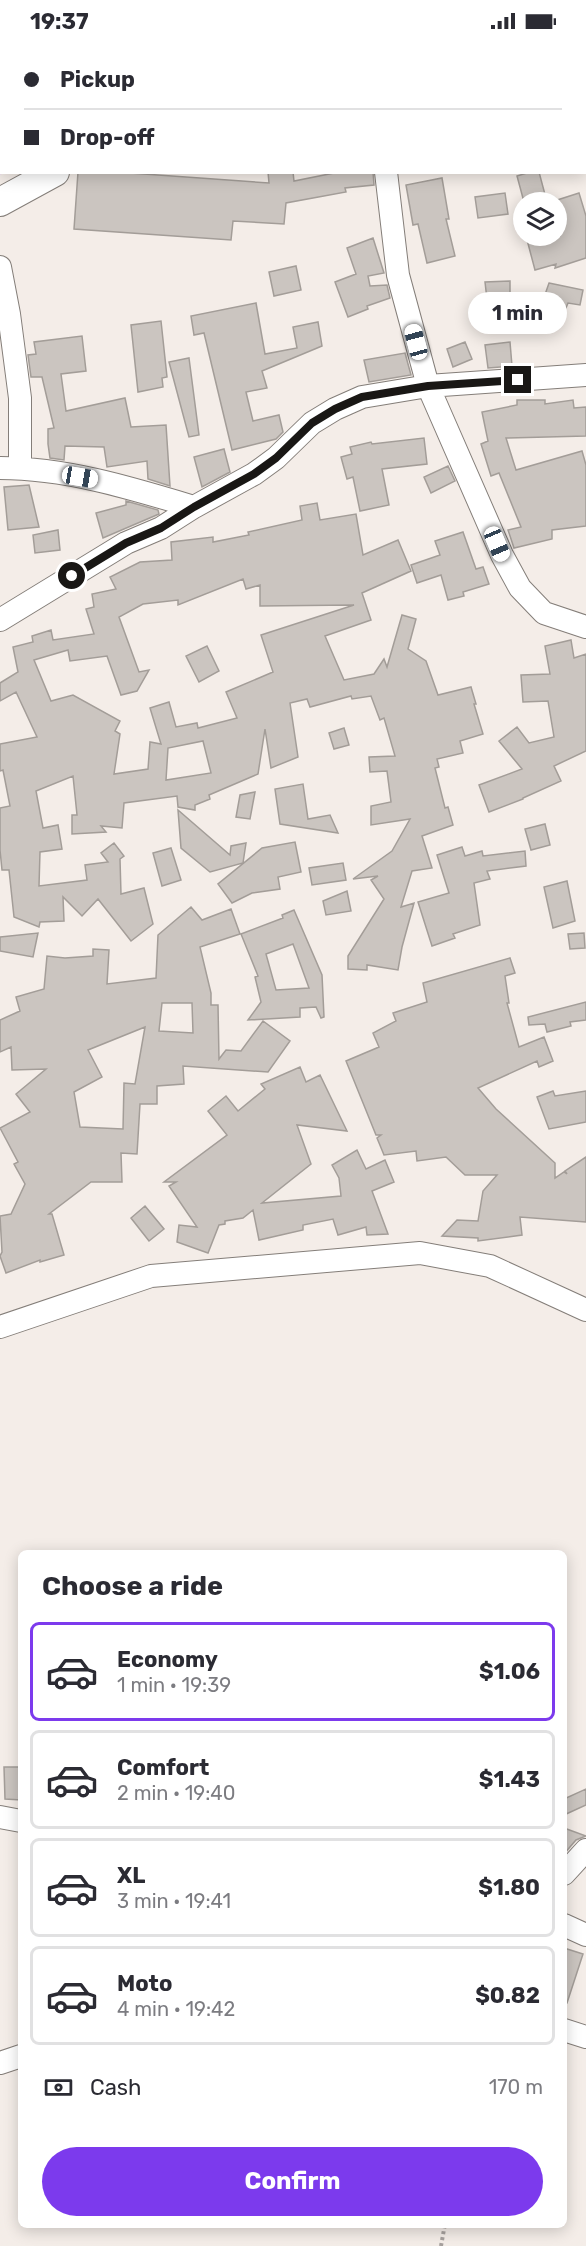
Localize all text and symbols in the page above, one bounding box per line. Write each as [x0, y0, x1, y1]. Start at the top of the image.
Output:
text: 19:37 [30, 8, 89, 35]
text: Pickup [60, 66, 135, 93]
text: Drop-off [60, 124, 155, 151]
map controls [513, 192, 567, 246]
button: layers [513, 192, 567, 246]
callout: 1 min [468, 293, 568, 335]
text: 1 min [492, 301, 543, 325]
car [403, 322, 429, 362]
route end [504, 366, 531, 393]
car [61, 465, 99, 489]
car [482, 524, 512, 564]
route start [58, 562, 85, 589]
text: Choose a ride [42, 1570, 223, 1602]
icon: car [45, 1645, 99, 1699]
text: Economy [117, 1646, 218, 1673]
text: $1.06 [479, 1658, 540, 1685]
text: 1 min · 19:39 [117, 1673, 231, 1697]
icon: car [45, 1753, 99, 1807]
text: Comfort [117, 1754, 209, 1781]
text: $1.43 [479, 1766, 540, 1793]
text: 2 min · 19:40 [117, 1781, 235, 1805]
icon: car [45, 1861, 99, 1915]
text: XL [117, 1862, 145, 1889]
text: $1.80 [478, 1874, 540, 1901]
text: 3 min · 19:41 [117, 1889, 231, 1913]
icon: car [45, 1969, 99, 2023]
text: Moto [117, 1970, 172, 1997]
text: $0.82 [475, 1982, 540, 2009]
text: 4 min · 19:42 [117, 1997, 235, 2021]
icon: cash [42, 2071, 75, 2104]
text: Cash [90, 2074, 141, 2101]
text: 170 m [489, 2075, 543, 2099]
button: Confirm [42, 2147, 543, 2216]

